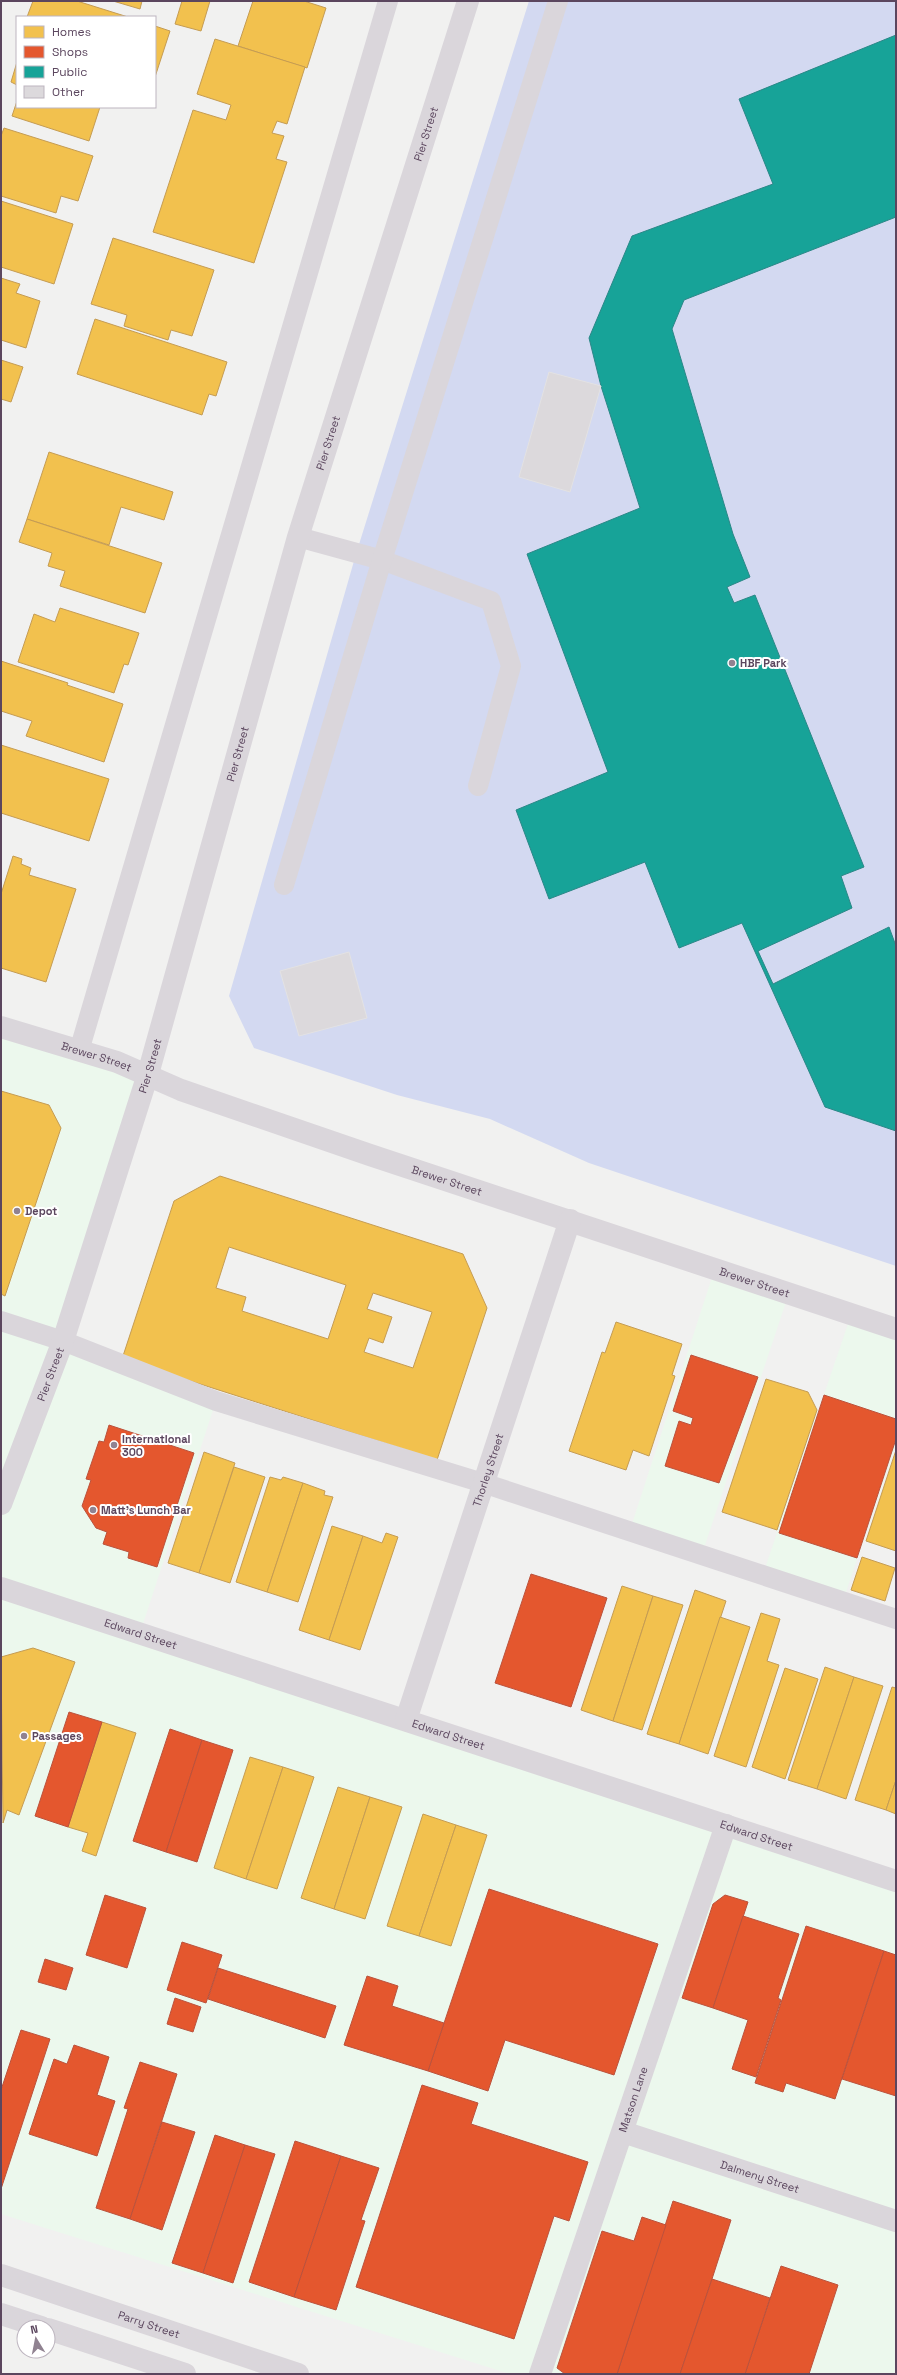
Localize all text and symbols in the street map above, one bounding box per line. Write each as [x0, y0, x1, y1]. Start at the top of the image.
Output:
legend [16, 16, 156, 108]
text: Homes [52, 24, 91, 40]
text: Shops [52, 44, 88, 60]
text: Public [52, 64, 87, 80]
text: Other [52, 84, 85, 100]
street label: Pier Street [411, 105, 441, 163]
street label: Pier Street [313, 414, 343, 472]
place label: HBF Park [740, 656, 787, 670]
marker: HBF Park [727, 658, 737, 668]
street label: Pier Street [223, 725, 252, 783]
street label: Pier Street [135, 1037, 165, 1095]
street label: Brewer Street [60, 1039, 134, 1075]
street label: Brewer Street [410, 1162, 484, 1199]
place label: Depot [25, 1204, 57, 1218]
marker: Depot [12, 1206, 22, 1216]
street label: Brewer Street [718, 1264, 792, 1300]
street label: Pier Street [34, 1345, 67, 1403]
place label: International 300 [122, 1432, 191, 1459]
street label: Thorley Street [469, 1432, 507, 1509]
marker: International 300 [109, 1440, 119, 1450]
place label: Matt's Lunch Bar [101, 1503, 192, 1517]
marker: Matt's Lunch Bar [88, 1505, 98, 1515]
street label: Edward Street [102, 1615, 179, 1652]
street label: Edward Street [410, 1716, 487, 1753]
place label: Passages [32, 1729, 82, 1743]
marker: Passages [19, 1731, 29, 1741]
street label: Edward Street [718, 1817, 795, 1854]
street label: Matson Lane [615, 2065, 651, 2134]
street label: Dalmeny Street [719, 2157, 801, 2196]
street label: Parry Street [116, 2308, 182, 2341]
north arrow [16, 2319, 56, 2359]
text: N [29, 2322, 39, 2337]

